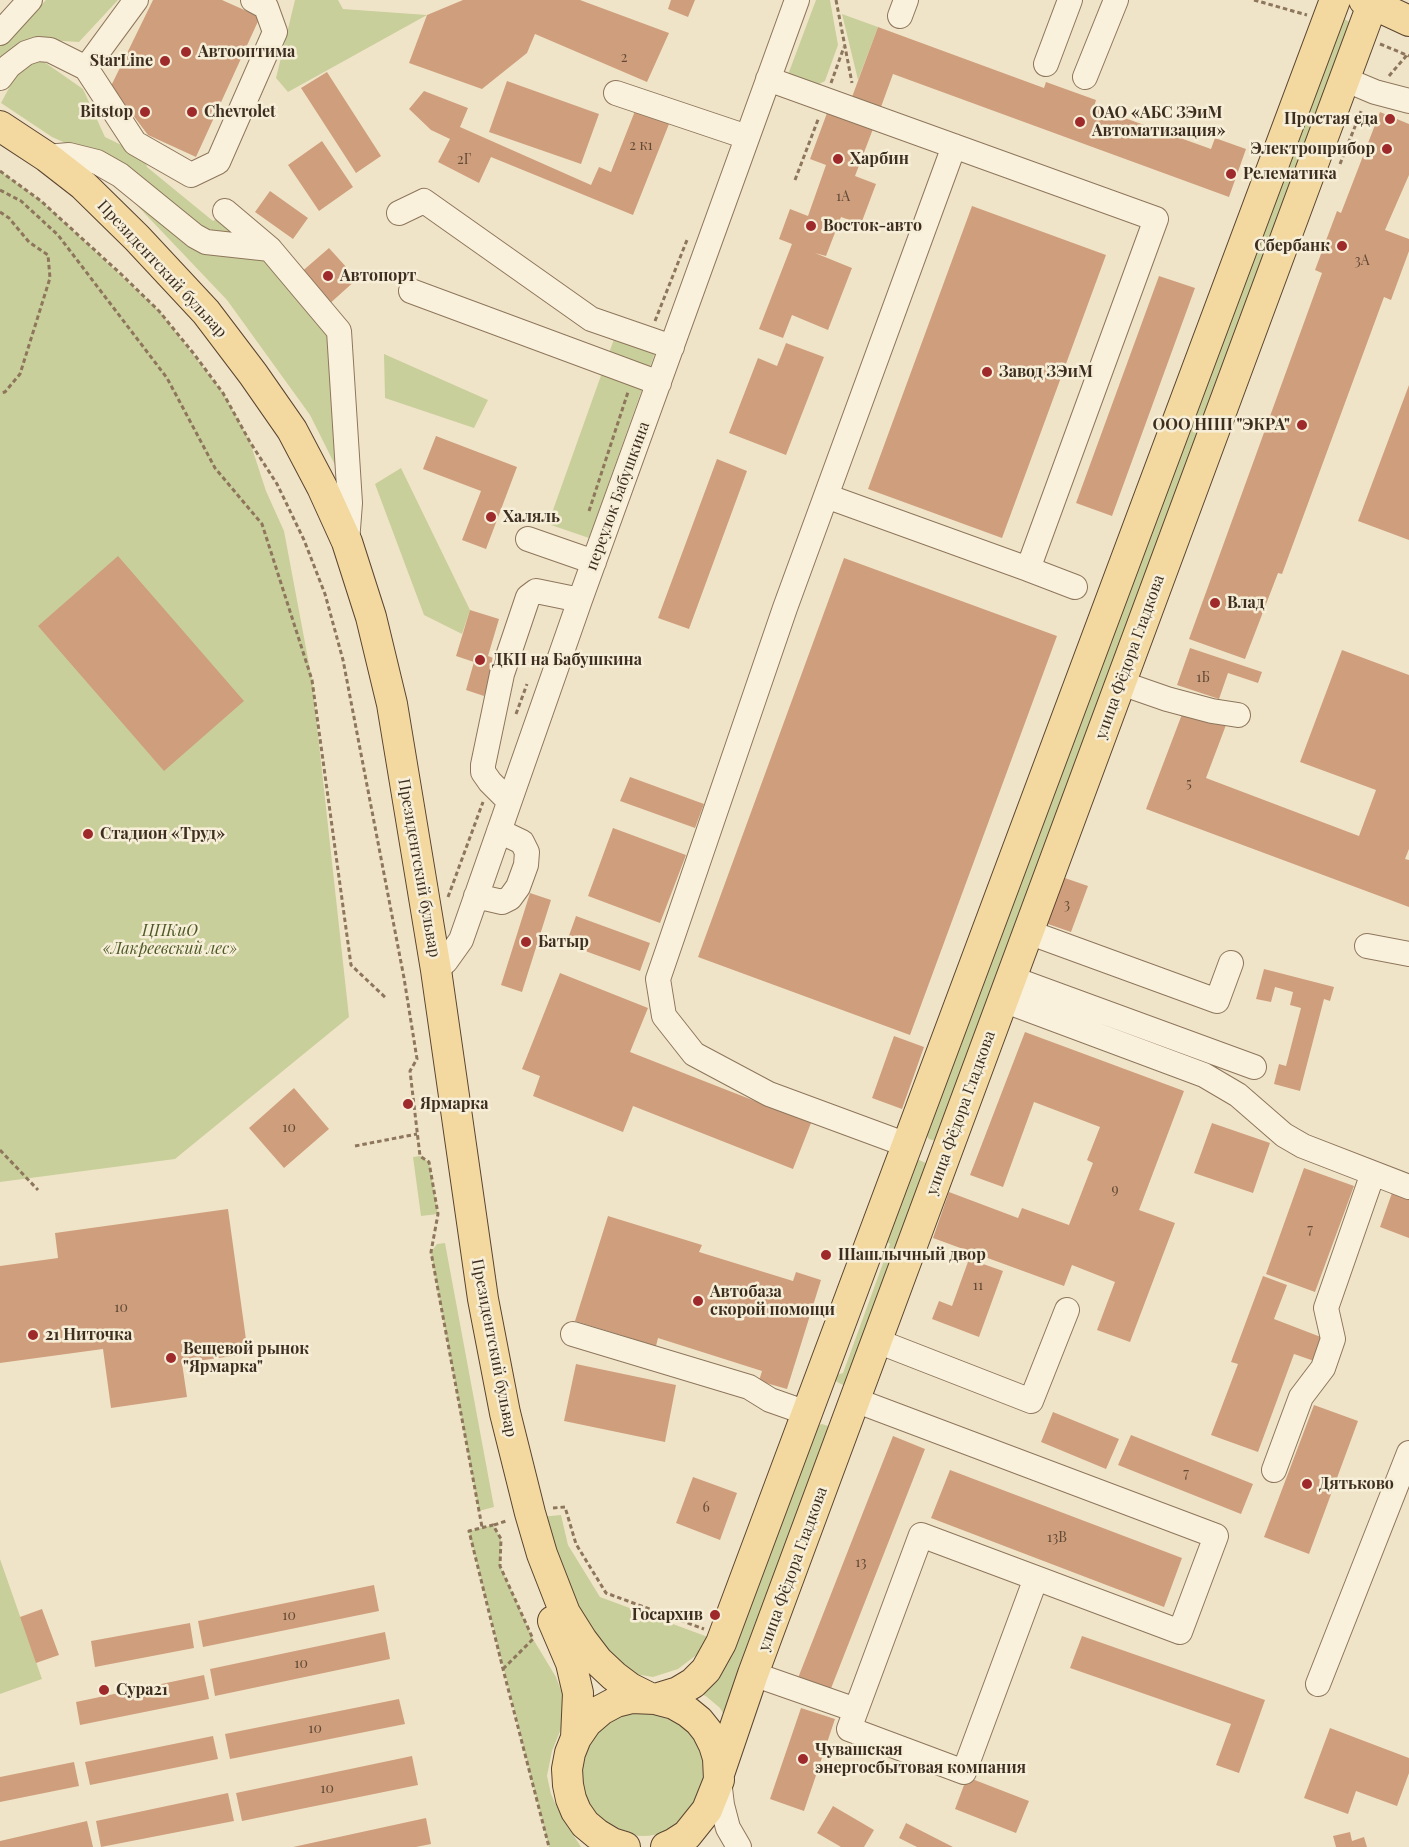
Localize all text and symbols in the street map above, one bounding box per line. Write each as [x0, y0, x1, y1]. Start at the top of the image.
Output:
place label: Автооптима [198, 42, 295, 62]
marker: Автооптима [179, 45, 193, 59]
house number: 2 [621, 50, 627, 66]
place label: StarLine [90, 51, 153, 71]
marker: StarLine [158, 54, 172, 68]
place label: Bitstop [80, 102, 133, 122]
place label: Chevrolet [204, 102, 276, 122]
place label: ОАО «АБС ЗЭиМ Автоматизация» [1092, 103, 1225, 141]
marker: Bitstop [138, 105, 152, 119]
marker: Chevrolet [185, 105, 199, 119]
place label: Простая еда [1284, 109, 1378, 129]
marker: Простая еда [1383, 112, 1397, 126]
marker: ОАО «АБС ЗЭиМ Автоматизация» [1073, 115, 1087, 129]
house number: 2 к1 [629, 138, 653, 154]
place label: Электроприбор [1250, 139, 1375, 159]
marker: Электроприбор [1380, 142, 1394, 156]
place label: Харбин [850, 149, 909, 169]
house number: 2Г [457, 152, 471, 168]
marker: Харбин [831, 152, 845, 166]
place label: Релематика [1243, 164, 1337, 184]
marker: Релематика [1224, 167, 1238, 181]
house number: 1А [836, 189, 850, 205]
street label: Президентский бульвар [93, 196, 231, 342]
place label: Восток-авто [823, 216, 922, 236]
marker: Восток-авто [804, 219, 818, 233]
place label: Сбербанк [1254, 236, 1330, 256]
marker: Сбербанк [1335, 239, 1349, 253]
house number: 3А [1354, 253, 1370, 269]
place label: Автопорт [340, 266, 416, 286]
marker: Автопорт [321, 269, 335, 283]
place label: Завод ЗЭиМ [999, 362, 1093, 382]
marker: Завод ЗЭиМ [980, 365, 994, 379]
place label: ООО НПП "ЭКРА" [1153, 415, 1290, 435]
marker: ООО НПП "ЭКРА" [1295, 418, 1309, 432]
street label: переулок Бабушкина [582, 419, 654, 573]
place label: Халяль [503, 507, 560, 527]
marker: Халяль [484, 510, 498, 524]
street label: улица Фёдора Гладкова [1091, 572, 1169, 742]
place label: Влад [1227, 593, 1264, 613]
marker: Влад [1208, 596, 1222, 610]
place label: ДКП на Бабушкина [492, 650, 642, 670]
marker: ДКП на Бабушкина [473, 653, 487, 667]
house number: 1Б [1196, 670, 1210, 686]
house number: 5 [1186, 776, 1192, 792]
street label: Президентский бульвар [394, 777, 444, 959]
place label: Стадион «Труд» [100, 824, 225, 844]
marker: Стадион «Труд» [81, 827, 95, 841]
house number: 3 [1064, 897, 1070, 913]
park label: ЦПКиО «Лакреевский лес» [103, 921, 237, 959]
place label: Батыр [538, 932, 589, 952]
marker: Батыр [519, 935, 533, 949]
street label: улица Фёдора Гладкова [922, 1028, 1000, 1198]
place label: Ярмарка [420, 1094, 488, 1114]
marker: Ярмарка [401, 1097, 415, 1111]
house number: 10 [282, 1120, 296, 1136]
house number: 9 [1111, 1182, 1119, 1198]
house number: 7 [1307, 1222, 1313, 1238]
place label: Шашлычный двор [838, 1245, 986, 1265]
marker: Шашлычный двор [819, 1248, 833, 1262]
street label: Президентский бульвар [467, 1257, 521, 1439]
house number: 11 [973, 1278, 983, 1294]
place label: Автобаза скорой помощи [710, 1282, 835, 1320]
marker: Автобаза скорой помощи [691, 1294, 705, 1308]
house number: 10 [114, 1300, 128, 1316]
place label: 21 Ниточка [45, 1325, 132, 1345]
marker: 21 Ниточка [26, 1328, 40, 1342]
place label: Вещевой рынок "Ярмарка" [183, 1339, 309, 1377]
marker: Вещевой рынок "Ярмарка" [164, 1351, 178, 1365]
house number: 7 [1183, 1466, 1189, 1482]
place label: Дятьково [1319, 1474, 1394, 1494]
marker: Дятьково [1300, 1477, 1314, 1491]
street label: улица Фёдора Гладкова [754, 1484, 832, 1654]
house number: 6 [702, 1500, 710, 1516]
house number: 13В [1047, 1530, 1067, 1546]
house number: 13 [855, 1555, 867, 1571]
place label: Госархив [632, 1605, 703, 1625]
house number: 10 [282, 1608, 296, 1624]
marker: Госархив [708, 1608, 722, 1622]
house number: 10 [294, 1656, 308, 1672]
place label: Сура21 [116, 1680, 168, 1700]
marker: Сура21 [97, 1683, 111, 1697]
house number: 10 [308, 1721, 322, 1737]
place label: Чувашская энергосбытовая компания [815, 1740, 1026, 1778]
marker: Чувашская энергосбытовая компания [796, 1752, 810, 1766]
house number: 10 [320, 1781, 334, 1797]

